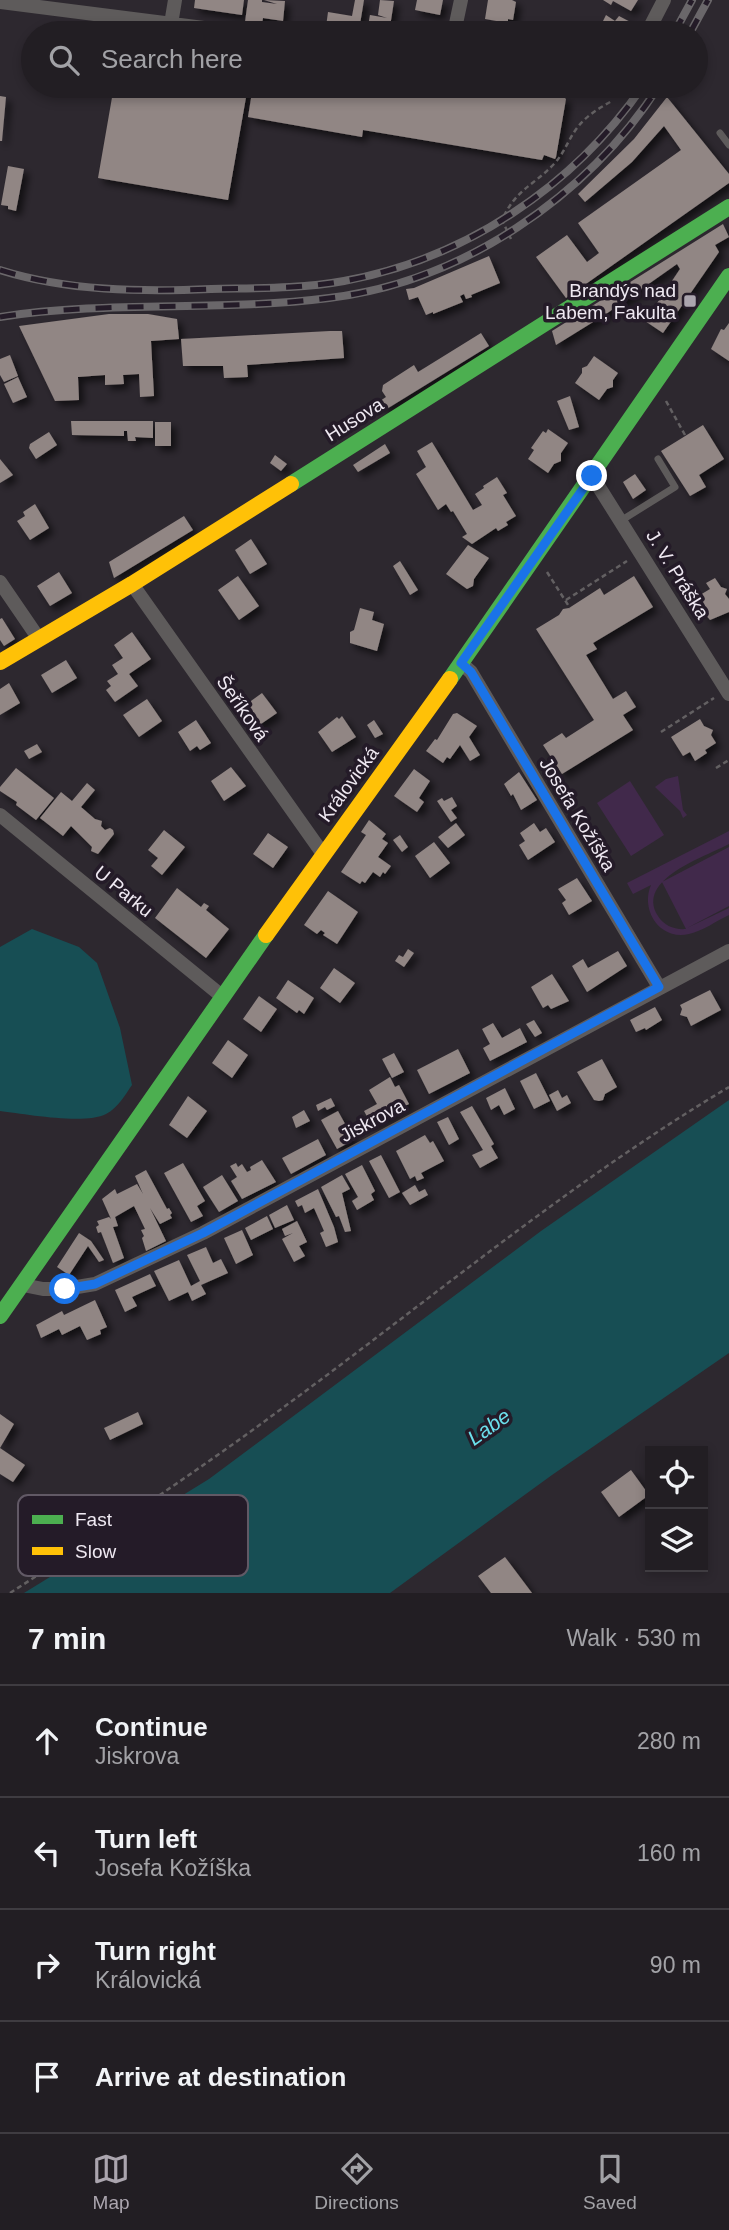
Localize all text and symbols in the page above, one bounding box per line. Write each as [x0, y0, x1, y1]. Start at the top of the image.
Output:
search box [21, 21, 708, 98]
icon: search [45, 41, 83, 79]
text: Search here [101, 44, 243, 74]
place label: Brandýs nad Labem, Fakulta [545, 280, 676, 323]
marker: Brandýs nad Labem, Fakulta [682, 293, 698, 309]
street label: Husova [321, 393, 388, 445]
route end [576, 460, 607, 491]
street label: J. V. Práška [642, 526, 713, 623]
street label: Šeříková [212, 672, 273, 745]
street label: Královická [314, 742, 383, 826]
street label: Josefa Kožíška [535, 754, 620, 875]
street label: U Parku [90, 862, 157, 921]
street label: Jiskrova [337, 1095, 408, 1146]
route start [49, 1273, 80, 1304]
water label: Labe [463, 1404, 514, 1449]
map controls [645, 1446, 708, 1572]
button: locate [645, 1446, 708, 1509]
legend [18, 1495, 248, 1576]
text: Fast [75, 1509, 113, 1530]
button: layers [645, 1509, 708, 1572]
text: Slow [75, 1541, 116, 1562]
text: 7 min [28, 1622, 106, 1655]
text: Walk · 530 m [566, 1625, 701, 1651]
text: Continue [95, 1712, 208, 1742]
icon: ahead [28, 1722, 66, 1760]
text: 280 m [637, 1728, 701, 1754]
text: Jiskrova [95, 1743, 179, 1769]
text: Turn left [95, 1824, 197, 1854]
icon: left [28, 1834, 66, 1872]
text: 160 m [637, 1840, 701, 1866]
text: Josefa Kožíška [95, 1855, 251, 1881]
text: Turn right [95, 1936, 216, 1966]
icon: right [28, 1946, 66, 1984]
text: 90 m [650, 1952, 701, 1978]
text: Královická [95, 1967, 201, 1993]
icon: arrive [28, 2058, 66, 2096]
text: Arrive at destination [95, 2062, 346, 2092]
tab: Map [92, 2150, 130, 2214]
tab: Directions [314, 2150, 399, 2214]
tab: Saved [583, 2150, 637, 2214]

